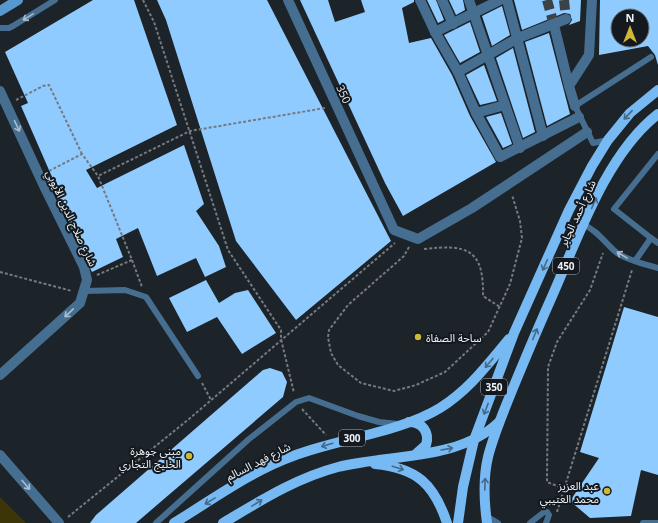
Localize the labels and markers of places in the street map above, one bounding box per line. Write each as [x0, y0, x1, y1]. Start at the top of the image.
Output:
place label: ساحة الصفاة [426, 330, 482, 345]
marker: ساحة الصفاة [413, 332, 423, 342]
place label: مبنى جوهرة الخليج التجاري [119, 443, 181, 473]
marker: مبنى جوهرة الخليج التجاري [184, 451, 194, 461]
place label: عبد العزيز محمد العتيبي [540, 478, 599, 508]
marker: عبد العزيز محمد العتيبي [602, 486, 612, 496]

